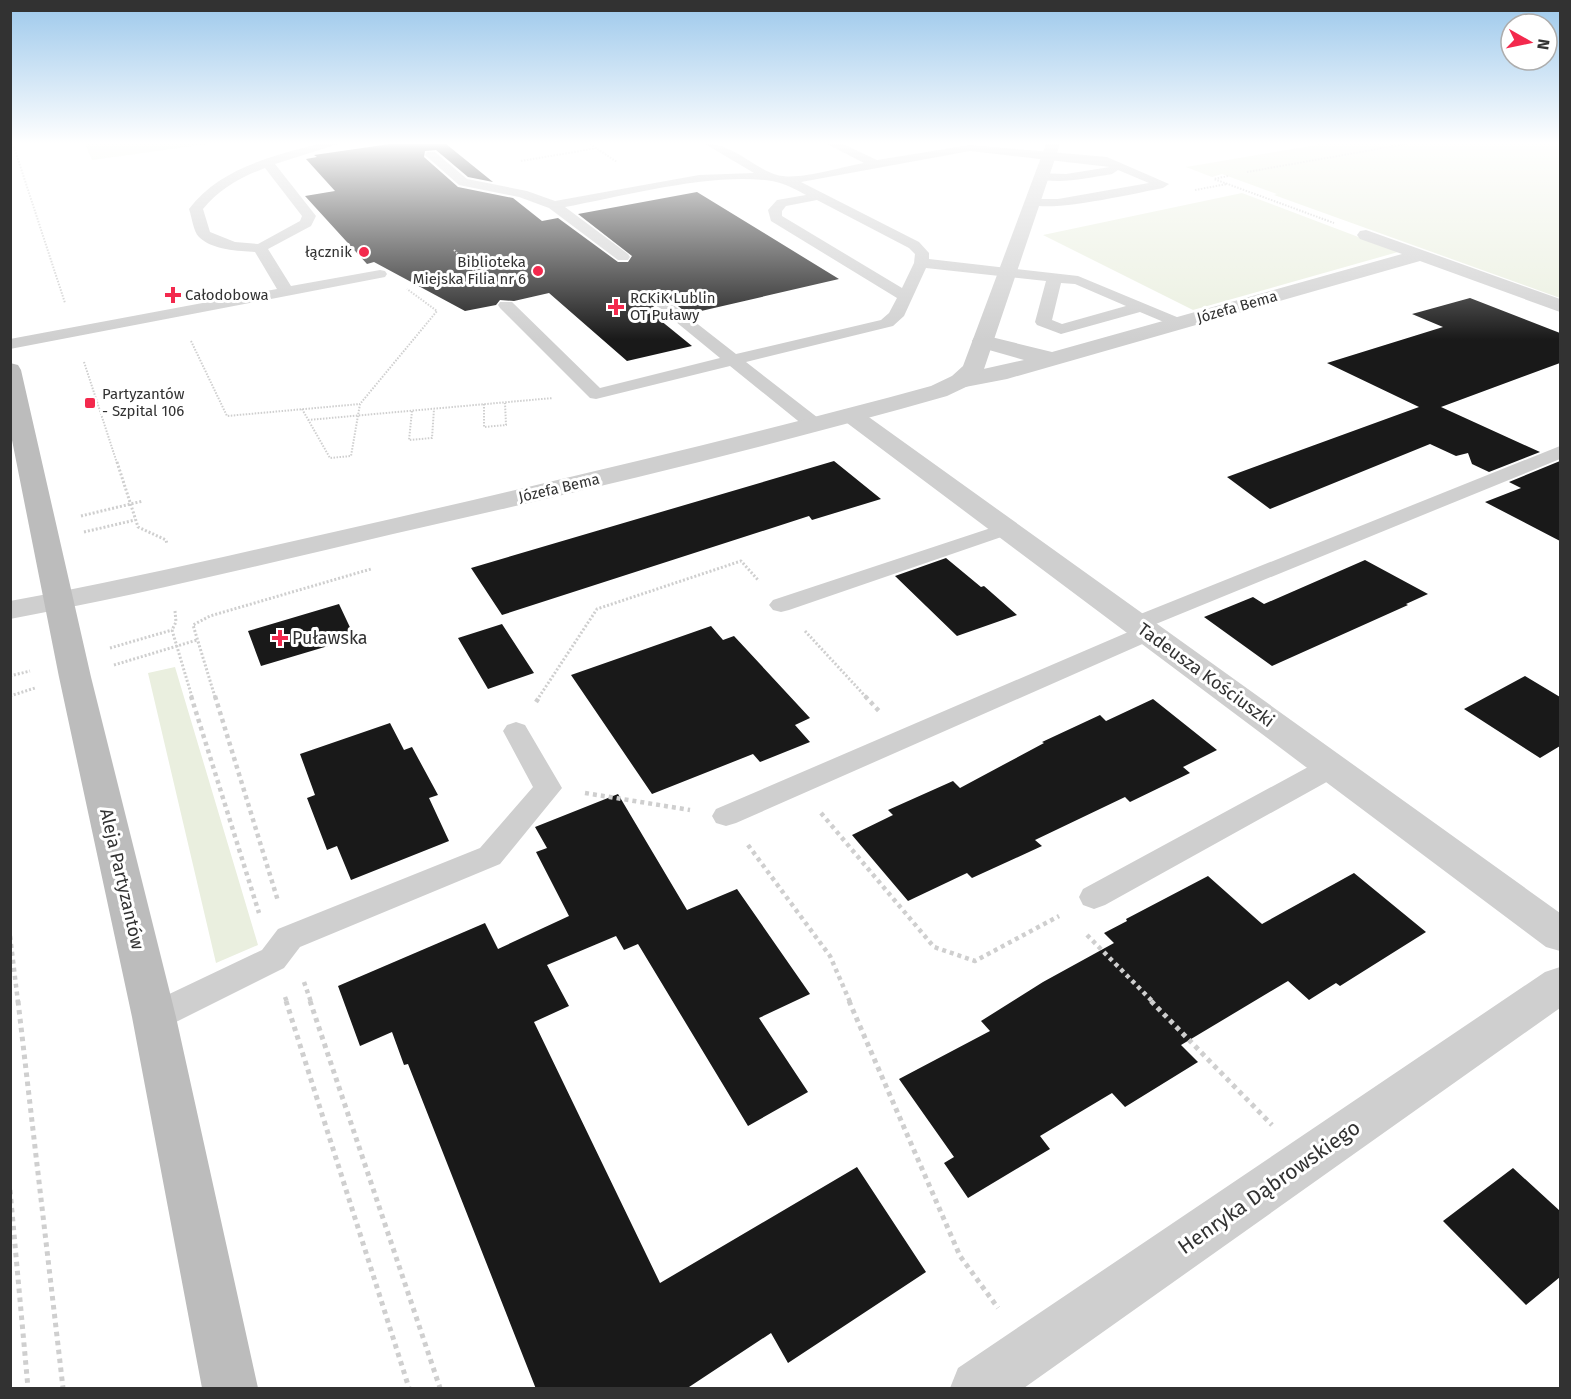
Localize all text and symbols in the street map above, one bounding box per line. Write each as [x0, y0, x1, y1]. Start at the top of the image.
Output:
north arrow [1499, 12, 1559, 72]
text: N [1533, 38, 1554, 51]
place label: łącznik [305, 243, 352, 261]
marker: łącznik [357, 245, 371, 259]
place label: Biblioteka Miejska Filia nr 6 [413, 253, 526, 288]
marker: Biblioteka Miejska Filia nr 6 [531, 264, 545, 278]
place label: Całodobowa [185, 286, 269, 304]
street label: Józefa Bema [1195, 287, 1279, 327]
marker: Całodobowa [166, 288, 180, 302]
place label: RCKiK Lublin OT Puławy [630, 289, 716, 324]
marker: RCKiK Lublin OT Puławy [607, 298, 625, 316]
place label: Partyzantów - Szpital 106 [102, 385, 185, 420]
marker: Partyzantów - Szpital 106 [83, 396, 97, 410]
street label: Józefa Bema [517, 470, 601, 506]
street label: Tadeusza Kościuszki [1133, 618, 1279, 732]
place label: Puławska [292, 627, 368, 649]
marker: Puławska [273, 631, 287, 645]
street label: Aleja Partyzantów [95, 806, 149, 952]
street label: Henryka Dąbrowskiego [1173, 1114, 1365, 1260]

